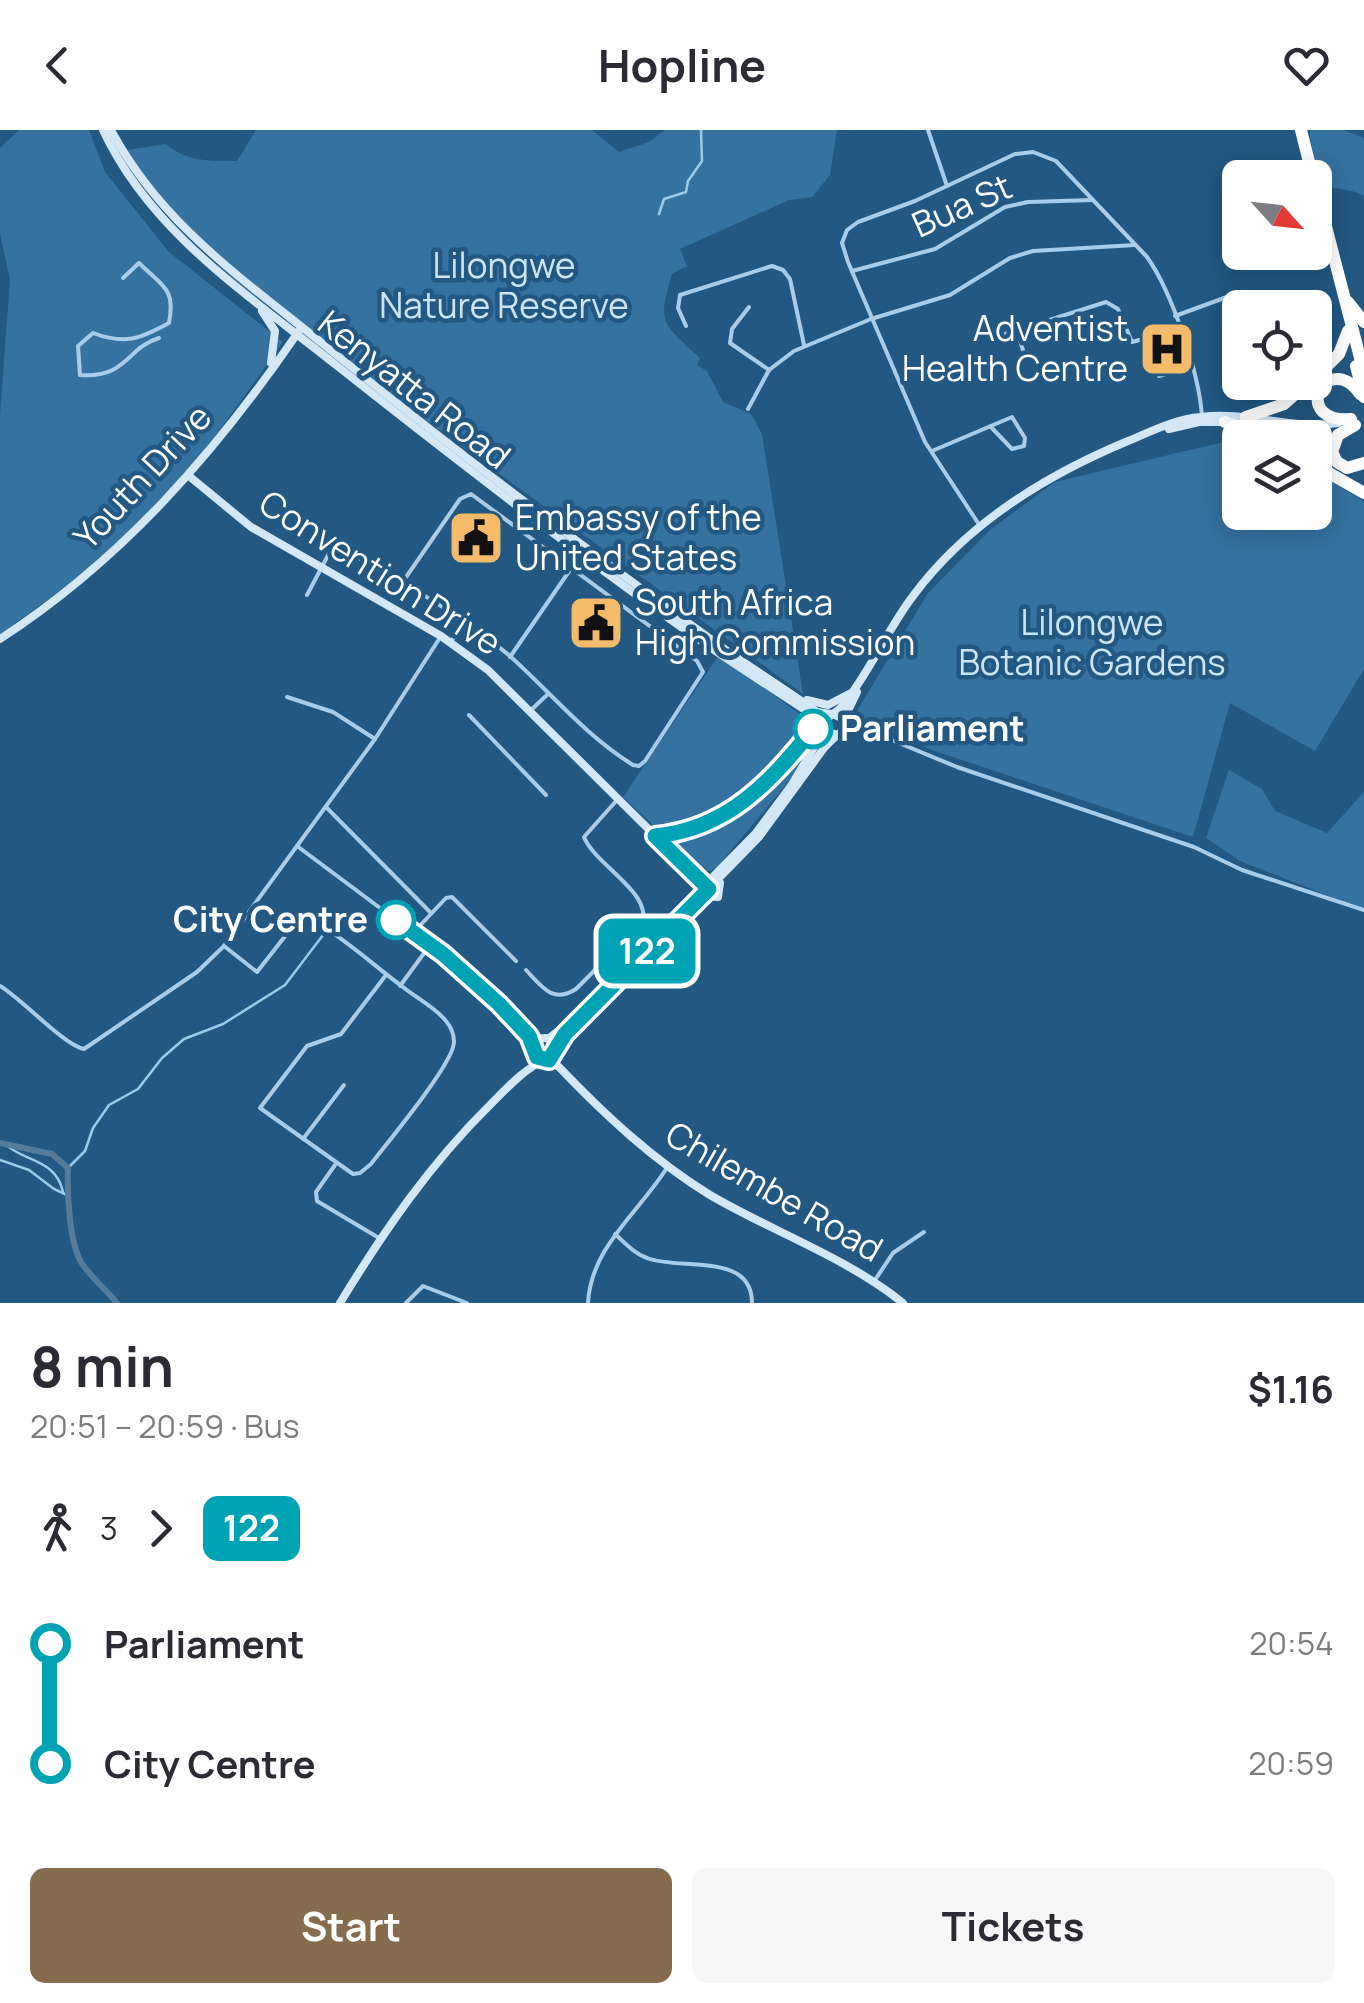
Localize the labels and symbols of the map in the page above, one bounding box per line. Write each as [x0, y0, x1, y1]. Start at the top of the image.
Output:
north arrow [1222, 160, 1332, 270]
street label: Bua St [904, 162, 1019, 248]
park label: Lilongwe Nature Reserve [379, 241, 629, 329]
street label: Kenyatta Road [308, 299, 521, 480]
place label: Adventist Health Centre [902, 304, 1128, 392]
hospital icon: Adventist Health Centre [1137, 319, 1197, 379]
street label: Youth Drive [63, 393, 222, 559]
street label: Convention Drive [250, 478, 511, 666]
place label: Embassy of the United States [515, 493, 762, 581]
public building icon: Embassy of the United States [446, 508, 506, 568]
place label: South Africa High Commission [635, 578, 915, 666]
public building icon: South Africa High Commission [566, 593, 626, 653]
park label: Lilongwe Botanic Gardens [958, 598, 1226, 686]
place label: Parliament [840, 704, 1025, 752]
marker: Parliament [794, 710, 832, 748]
place label: City Centre [173, 895, 368, 943]
marker: City Centre [377, 901, 415, 939]
line badge: 122 [590, 918, 704, 984]
street label: Chilembe Road [657, 1110, 892, 1273]

